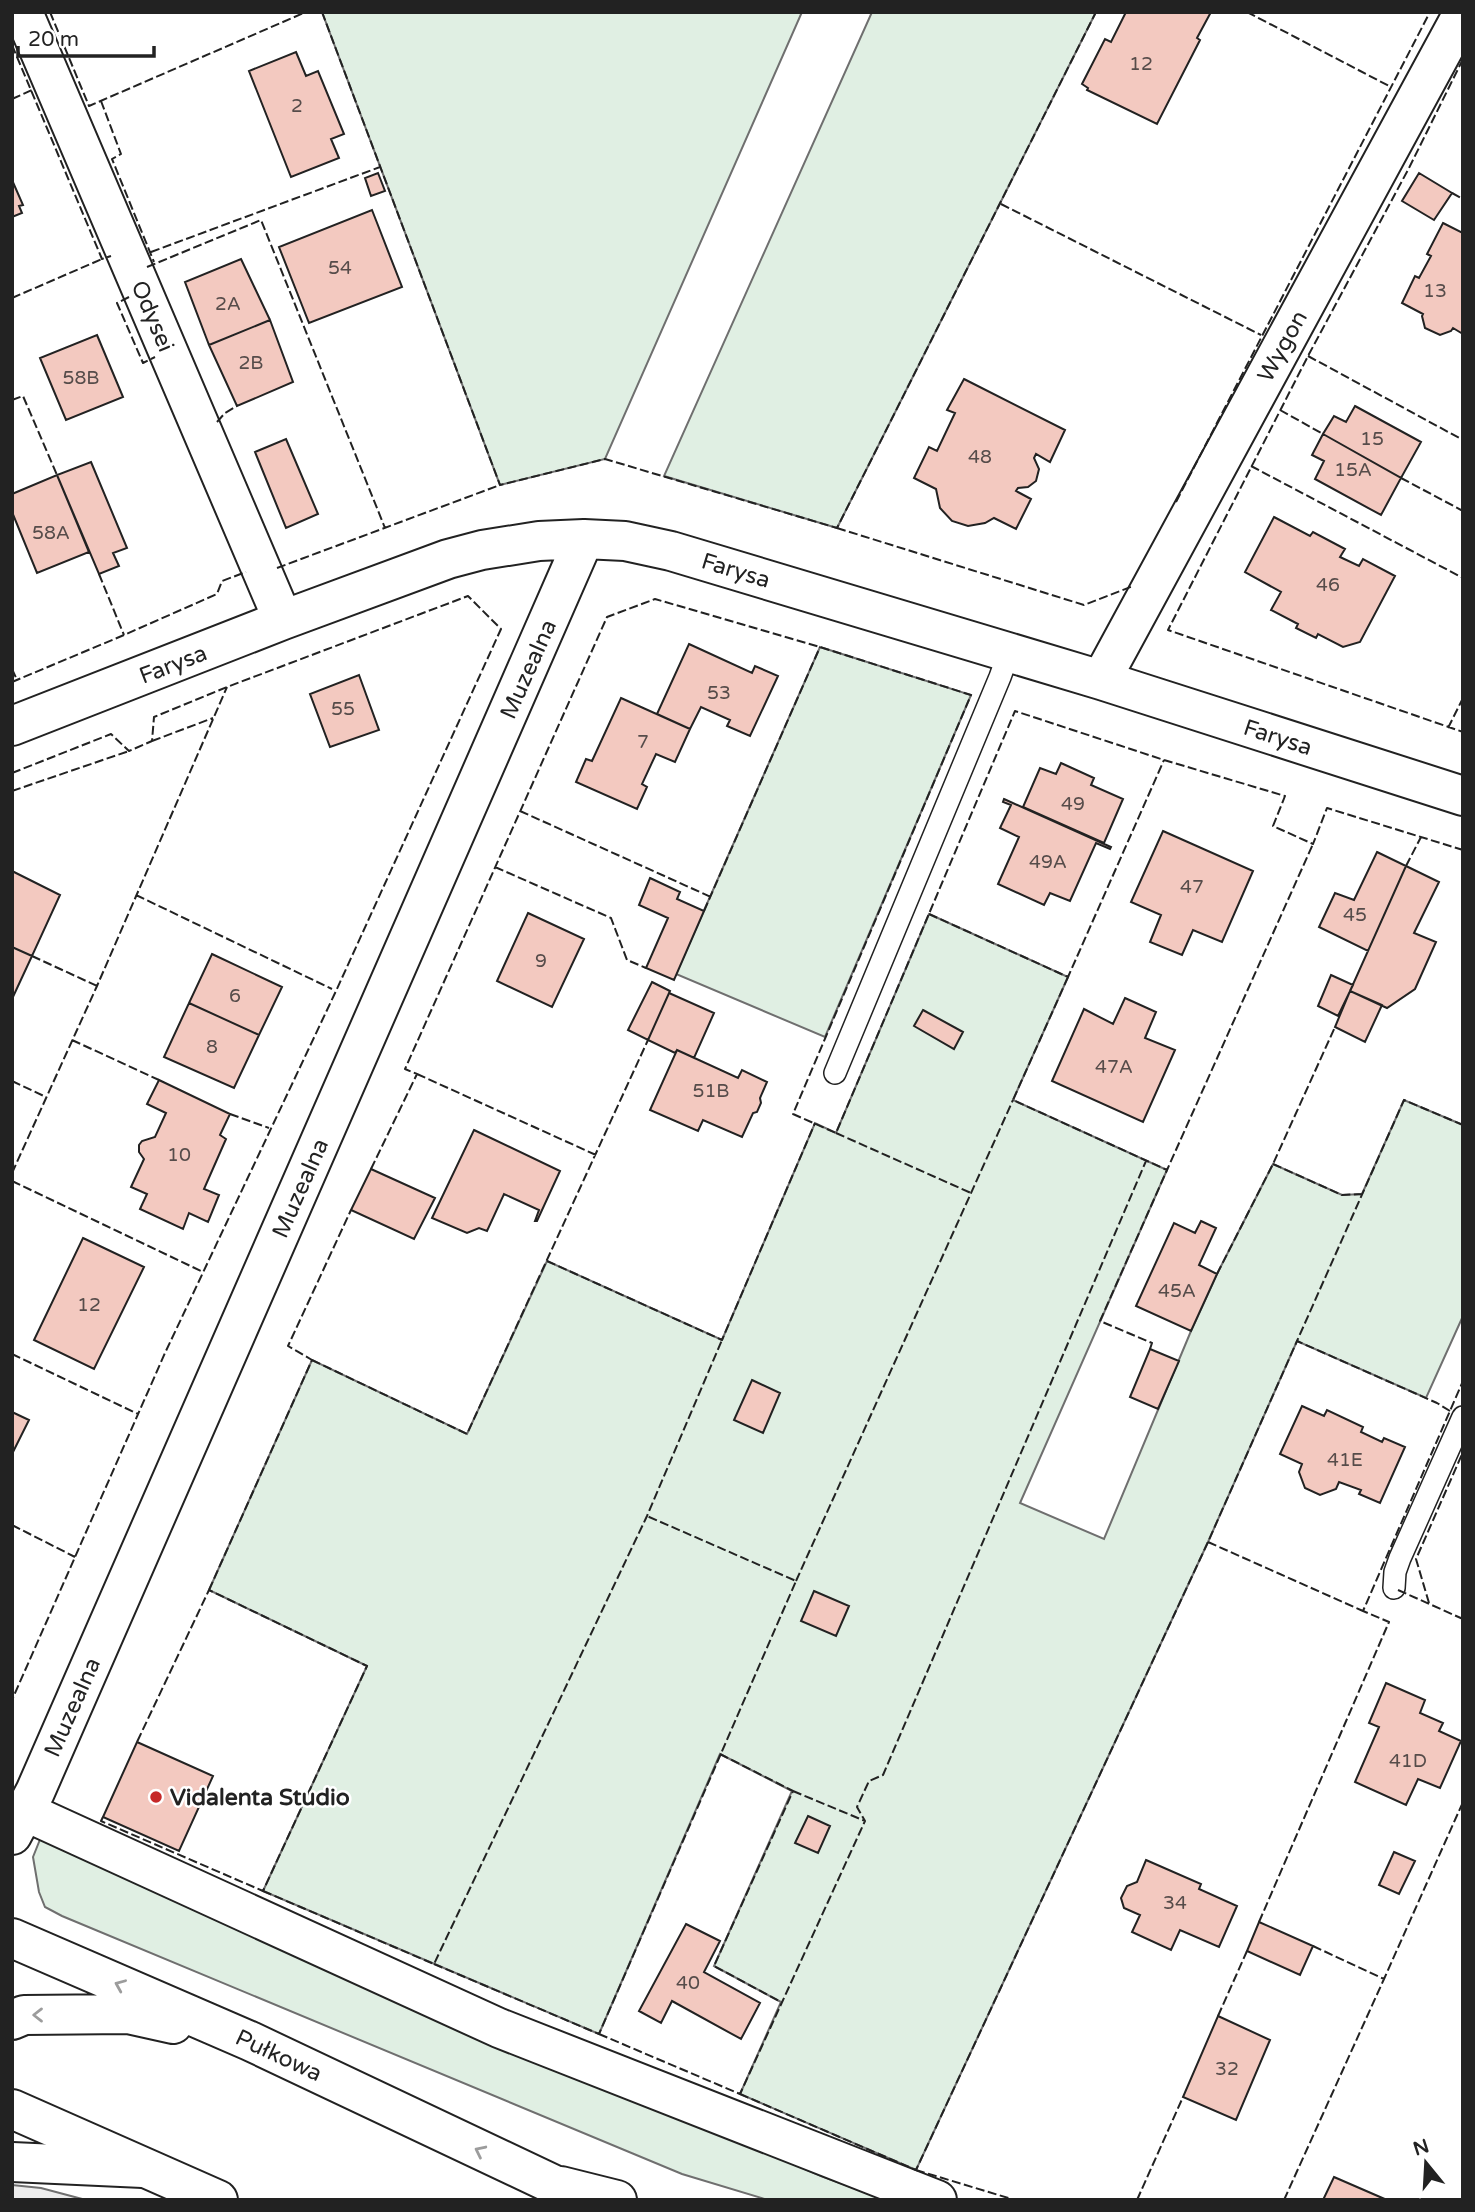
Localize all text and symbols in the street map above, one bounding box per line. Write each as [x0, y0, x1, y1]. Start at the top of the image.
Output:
scale bar [18, 14, 154, 58]
text: 20 m [28, 27, 79, 52]
house number: 12 [1129, 53, 1153, 75]
house number: 2 [291, 95, 303, 117]
house number: 54 [328, 257, 352, 279]
street label: Odysei [125, 276, 180, 356]
house number: 13 [1423, 280, 1447, 302]
house number: 2A [215, 293, 241, 315]
street label: Wygon [1252, 306, 1314, 387]
house number: 2B [238, 352, 264, 374]
house number: 58B [62, 367, 100, 389]
house number: 15 [1360, 428, 1384, 450]
house number: 48 [968, 446, 992, 468]
house number: 15A [1334, 459, 1372, 481]
house number: 58A [32, 522, 70, 544]
street label: Farysa [698, 547, 773, 595]
house number: 46 [1316, 574, 1340, 596]
street label: Muzealna [495, 615, 563, 724]
street label: Farysa [136, 639, 211, 691]
house number: 53 [707, 682, 731, 704]
house number: 55 [331, 698, 355, 720]
street label: Farysa [1240, 714, 1315, 762]
house number: 7 [637, 731, 649, 753]
house number: 49 [1061, 793, 1085, 815]
house number: 49A [1029, 851, 1067, 873]
house number: 47 [1180, 876, 1204, 898]
house number: 45 [1343, 904, 1367, 926]
house number: 9 [535, 950, 547, 972]
house number: 6 [229, 985, 241, 1007]
house number: 8 [206, 1036, 218, 1058]
house number: 47A [1095, 1056, 1133, 1078]
house number: 51B [692, 1080, 730, 1102]
street label: Muzealna [267, 1134, 335, 1243]
house number: 10 [167, 1144, 191, 1166]
house number: 45A [1158, 1280, 1196, 1302]
house number: 12 [77, 1294, 101, 1316]
house number: 41E [1327, 1449, 1363, 1471]
street label: Muzealna [39, 1653, 107, 1762]
house number: 41D [1389, 1750, 1427, 1772]
place label: Vidalenta Studio [170, 1784, 350, 1812]
marker: Vidalenta Studio [148, 1789, 164, 1805]
house number: 34 [1163, 1892, 1187, 1914]
house number: 40 [676, 1972, 700, 1994]
one-way arrow [115, 1979, 127, 1993]
one-way arrow [32, 2007, 43, 2023]
street label: Pułkowa [231, 2024, 326, 2088]
house number: 32 [1215, 2058, 1239, 2080]
north arrow [1391, 2128, 1461, 2198]
text: N [1410, 2135, 1432, 2161]
one-way arrow [475, 2145, 487, 2159]

